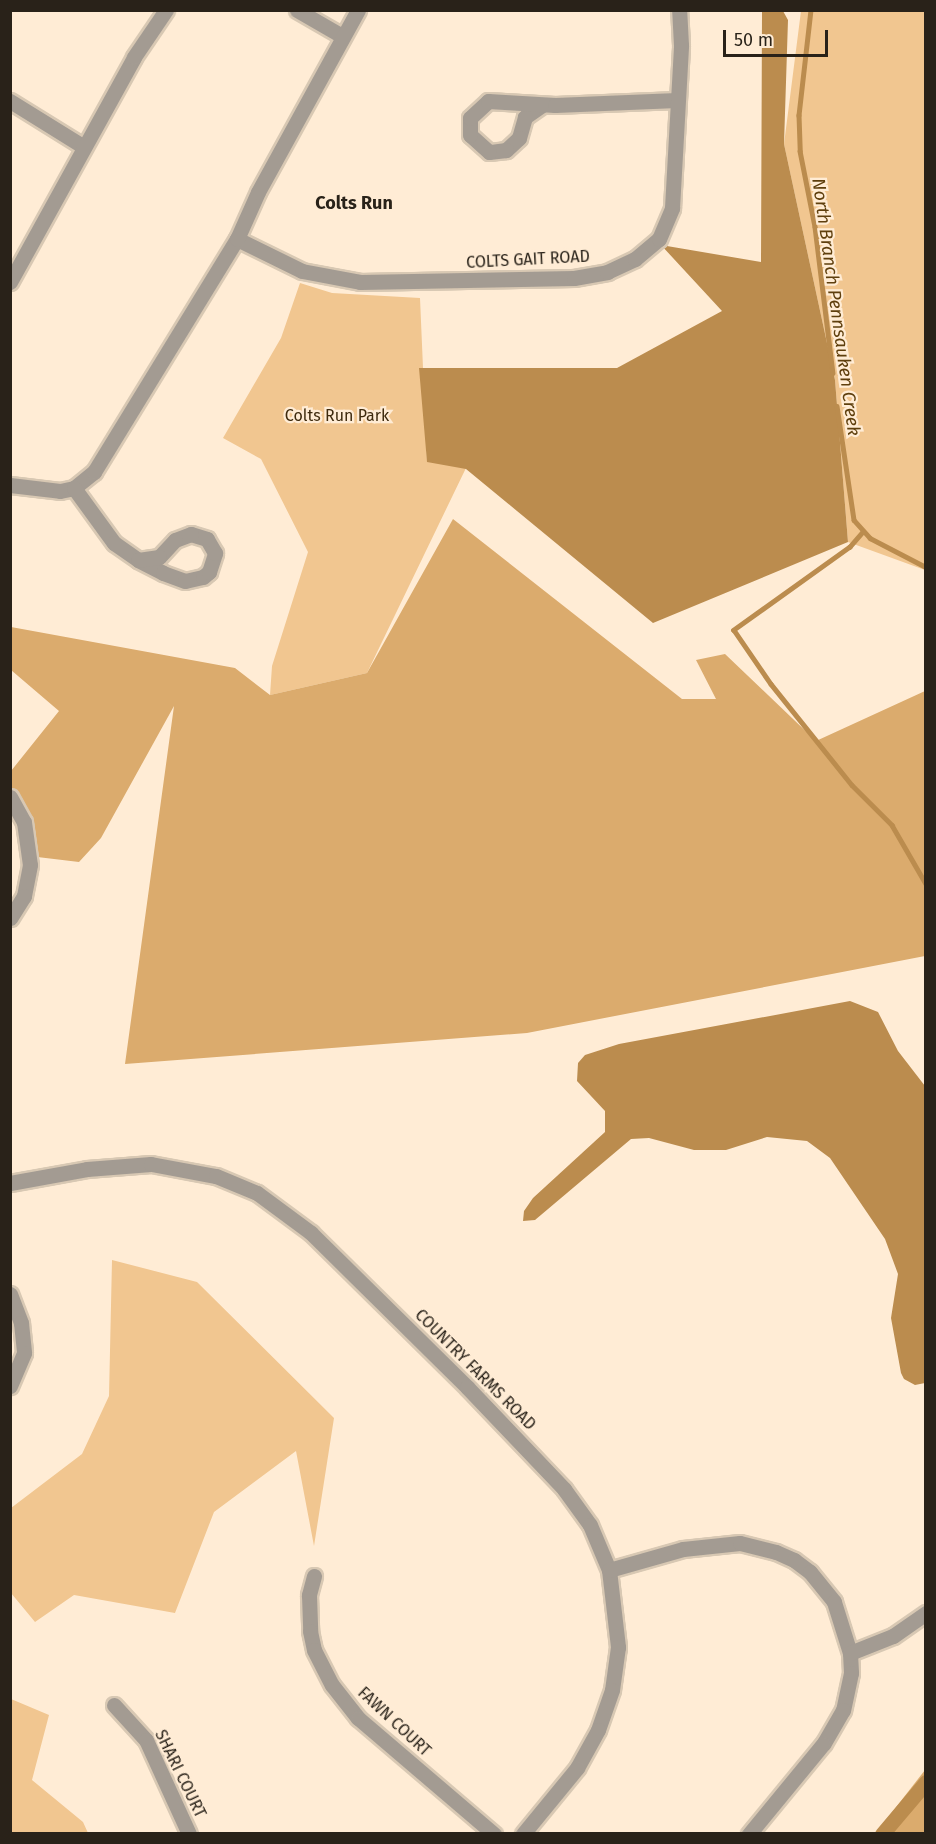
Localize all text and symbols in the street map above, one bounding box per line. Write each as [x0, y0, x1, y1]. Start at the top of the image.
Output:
scale bar [726, 18, 831, 56]
text: 50 m [734, 29, 773, 51]
water label: North Branch Pennsauken Creek [807, 177, 865, 437]
district label: Colts Run [315, 192, 393, 214]
street label: COLTS GAIT ROAD [466, 247, 590, 273]
park label: Colts Run Park [285, 406, 389, 426]
street label: COUNTRY FARMS ROAD [411, 1306, 539, 1434]
street label: FAWN COURT [354, 1683, 434, 1761]
street label: SHARI COURT [150, 1727, 210, 1821]

